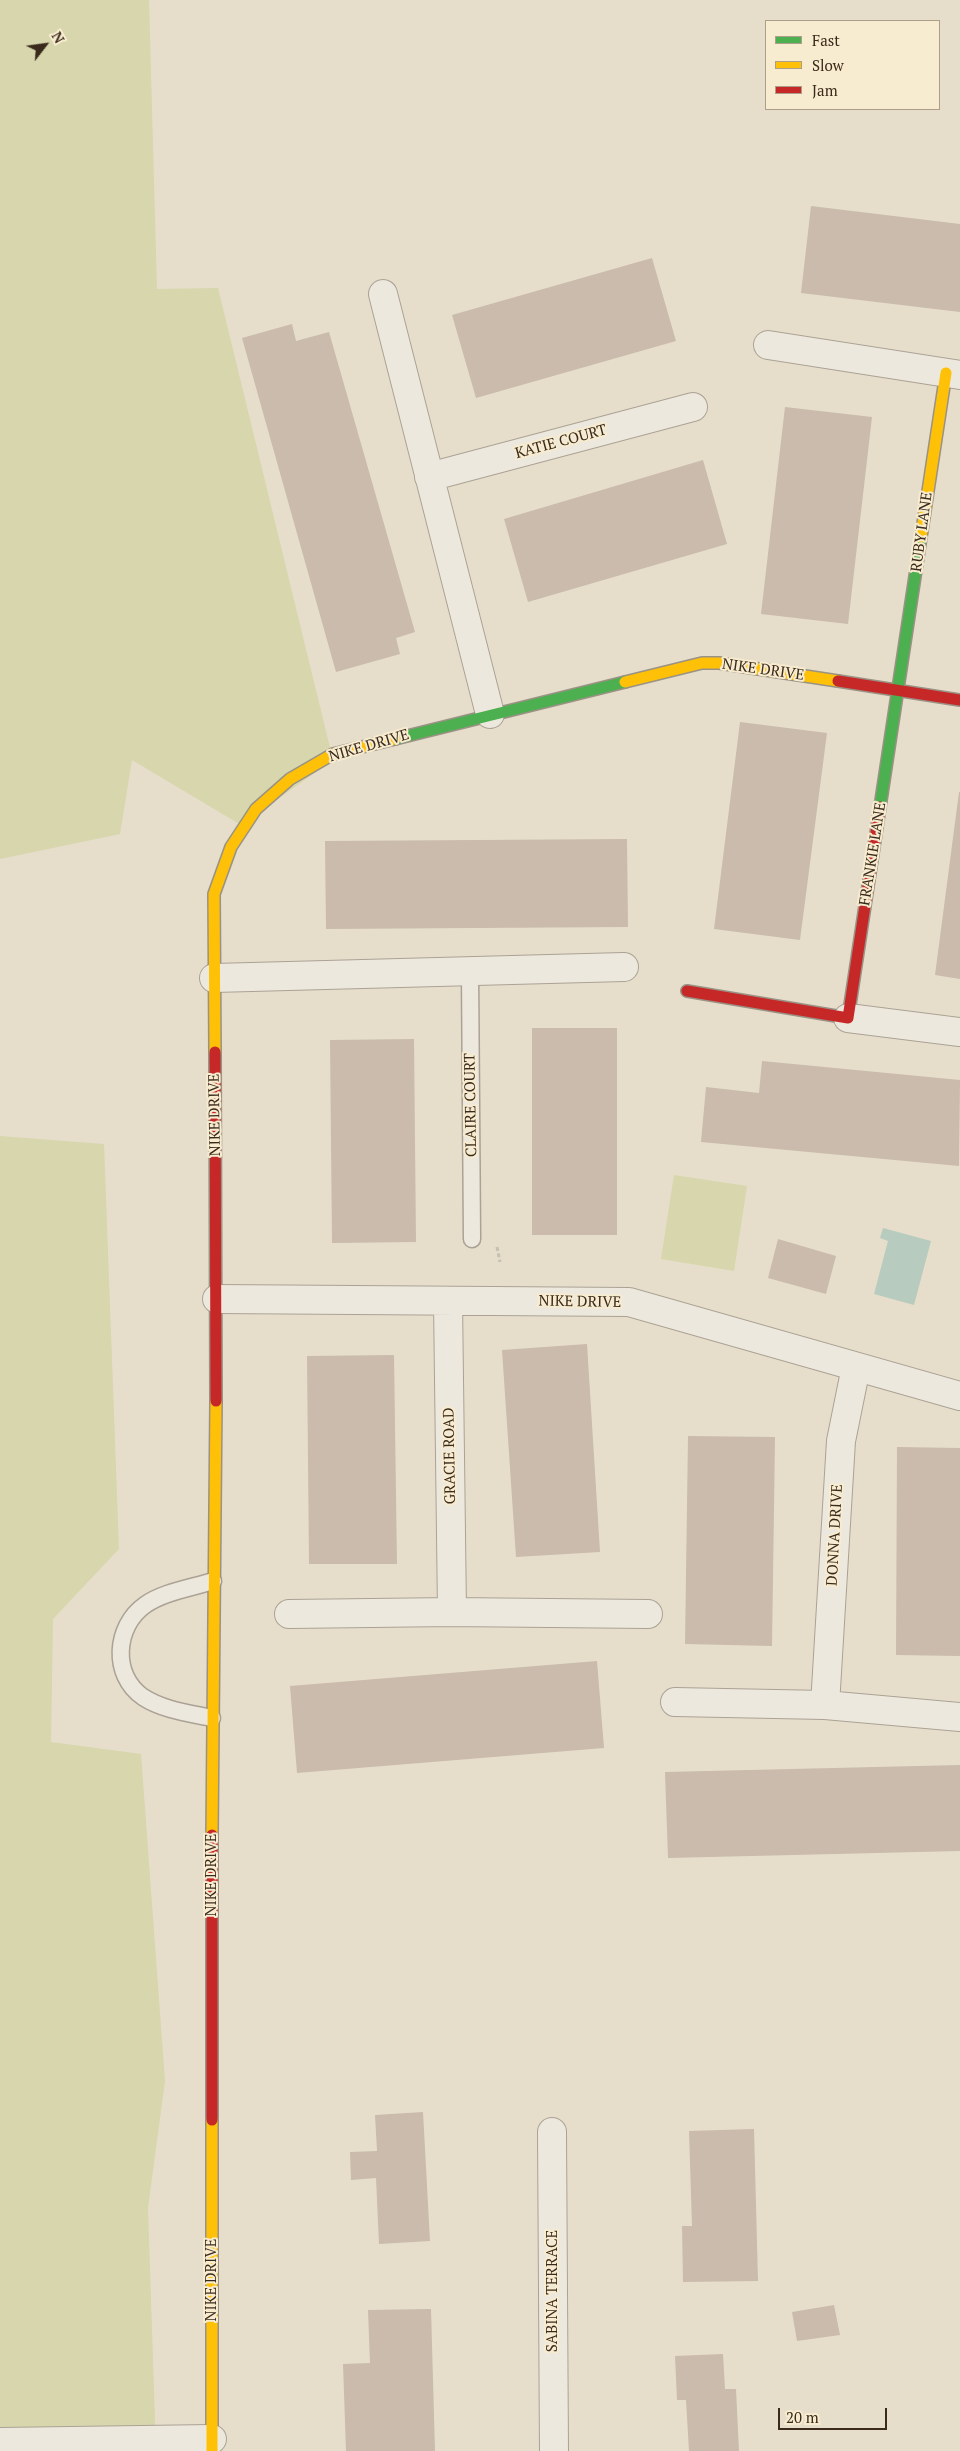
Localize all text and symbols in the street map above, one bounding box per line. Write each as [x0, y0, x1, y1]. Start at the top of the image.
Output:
north arrow [20, 20, 70, 70]
legend [765, 20, 940, 110]
text: N [48, 28, 69, 47]
text: Fast [812, 30, 840, 50]
text: Slow [812, 55, 844, 75]
text: Jam [812, 80, 838, 100]
street label: KATIE COURT [513, 421, 609, 463]
street label: RUBY LANE [907, 491, 937, 573]
street label: NIKE DRIVE [721, 655, 805, 685]
street label: NIKE DRIVE [327, 726, 411, 766]
street label: FRANKIE LANE [856, 801, 890, 907]
street label: CLAIRE COURT [461, 1053, 481, 1157]
street label: NIKE DRIVE [205, 1073, 225, 1157]
street label: NIKE DRIVE [538, 1292, 622, 1312]
street label: GRACIE ROAD [440, 1407, 460, 1505]
street label: DONNA DRIVE [823, 1484, 847, 1586]
street label: NIKE DRIVE [203, 1834, 221, 1916]
street label: SABINA TERRACE [544, 2230, 562, 2352]
street label: NIKE DRIVE [203, 2239, 221, 2321]
scale bar [780, 2398, 889, 2430]
text: 20 m [786, 2407, 819, 2427]

